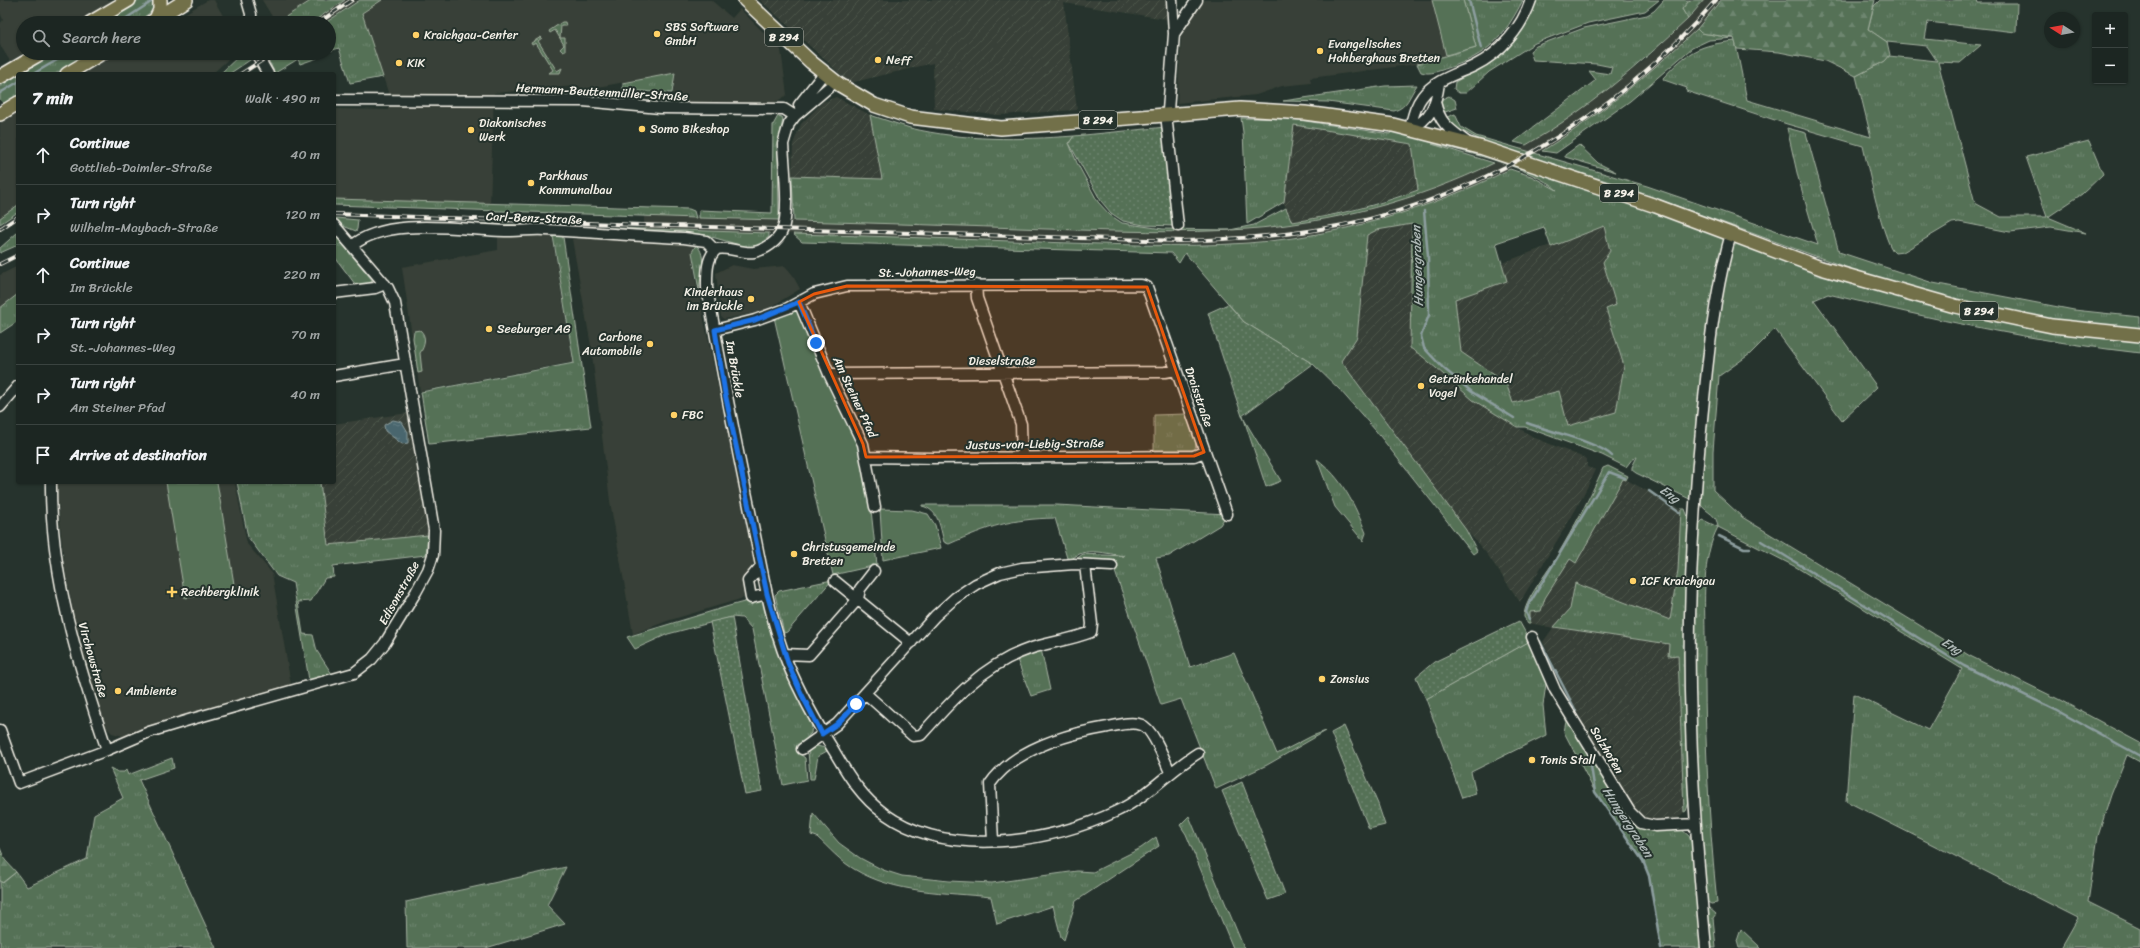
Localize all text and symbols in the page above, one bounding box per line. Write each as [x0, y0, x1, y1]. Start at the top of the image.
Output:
north arrow [2044, 12, 2080, 48]
map controls [2092, 12, 2128, 84]
button: + [2092, 12, 2128, 48]
search box [16, 16, 336, 60]
place label: SBS Software GmbH [665, 16, 739, 52]
place label: Kraichgau-Center [424, 24, 519, 46]
text: Search here [62, 25, 141, 51]
icon: search [30, 27, 52, 49]
road number: B 294 [765, 28, 803, 46]
marker: SBS Software GmbH [652, 29, 662, 39]
marker: Kraichgau-Center [411, 30, 421, 40]
place label: Evangelisches Hohberghaus Bretten [1328, 33, 1441, 69]
marker: Evangelisches Hohberghaus Bretten [1315, 46, 1325, 56]
button: − [2092, 48, 2128, 84]
place label: Neff [886, 49, 913, 71]
place label: KiK [407, 52, 426, 74]
marker: Neff [873, 55, 883, 65]
marker: KiK [394, 58, 404, 68]
street label: Hermann-Beuttenmüller-Straße [515, 77, 689, 107]
text: 7 min [32, 83, 73, 113]
text: Walk · 490 m [245, 87, 320, 110]
road number: B 294 [1079, 111, 1117, 129]
place label: Diakonisches Werk [479, 112, 546, 148]
place label: Somo Bikeshop [650, 118, 730, 140]
marker: Somo Bikeshop [637, 124, 647, 134]
marker: Diakonisches Werk [466, 125, 476, 135]
text: Continue [70, 130, 130, 156]
text: 40 m [290, 143, 320, 166]
icon: ahead [32, 144, 54, 166]
text: Gottlieb-Daimler-Straße [70, 156, 212, 179]
place label: Parkhaus Kommunalbau [539, 165, 613, 201]
marker: Parkhaus Kommunalbau [526, 178, 536, 188]
road number: B 294 [1600, 184, 1638, 202]
text: Turn right [70, 190, 135, 216]
text: 120 m [285, 203, 320, 226]
icon: right [32, 204, 54, 226]
street label: Carl-Benz-Straße [486, 205, 582, 231]
text: Wilhelm-Maybach-Straße [70, 216, 218, 239]
water label: Hungergraben [1404, 223, 1430, 307]
text: Continue [70, 250, 130, 276]
street label: St.-Johannes-Weg [878, 260, 976, 284]
text: 220 m [283, 263, 320, 286]
icon: ahead [32, 264, 54, 286]
text: Im Brückle [70, 276, 133, 299]
place label: Kinderhaus im Brückle [684, 281, 743, 317]
marker: Kinderhaus im Brückle [746, 294, 756, 304]
road number: B 294 [1960, 302, 1998, 320]
text: Turn right [70, 310, 135, 336]
place label: Seeburger AG [497, 318, 571, 340]
text: 70 m [291, 323, 320, 346]
icon: right [32, 324, 54, 346]
marker: Seeburger AG [484, 324, 494, 334]
place label: Carbone Automobile [581, 326, 642, 362]
route end [807, 334, 825, 352]
text: St.-Johannes-Weg [70, 336, 175, 359]
street label: Im Brückle [719, 338, 751, 399]
marker: Carbone Automobile [645, 339, 655, 349]
street label: Dieselstraße [969, 350, 1035, 372]
street label: Am Steiner Pfad [826, 352, 884, 442]
street label: Draisstraße [1178, 364, 1220, 430]
place label: Getränkehandel Vogel [1429, 368, 1513, 404]
text: Turn right [70, 370, 135, 396]
marker: Getränkehandel Vogel [1416, 381, 1426, 391]
text: 40 m [290, 383, 320, 406]
icon: right [32, 384, 54, 406]
text: Am Steiner Pfad [70, 396, 165, 419]
place label: FBC [682, 404, 703, 426]
marker: FBC [669, 410, 679, 420]
street label: Justus-von-Liebig-Straße [965, 432, 1104, 456]
text: Arrive at destination [70, 442, 207, 468]
icon: arrive [32, 444, 54, 466]
water label: Eng [1655, 479, 1686, 510]
place label: Christusgemeinde Bretten [802, 536, 895, 572]
marker: Christusgemeinde Bretten [789, 549, 799, 559]
street label: Edisonstraße [372, 557, 426, 629]
place label: ICF Kraichgau [1640, 570, 1716, 592]
marker: ICF Kraichgau [1628, 576, 1638, 586]
place label: Rechbergklinik [181, 581, 260, 603]
marker: Rechbergklinik [166, 586, 178, 598]
street label: Virchowstraße [72, 620, 114, 700]
water label: Eng [1937, 631, 1968, 662]
place label: Zonsius [1330, 668, 1369, 690]
marker: Zonsius [1317, 674, 1327, 684]
place label: Ambiente [125, 680, 177, 702]
marker: Ambiente [113, 686, 123, 696]
route start [847, 695, 865, 713]
street label: Salzhofen [1584, 722, 1630, 779]
place label: Tonis Stall [1540, 749, 1596, 771]
marker: Tonis Stall [1527, 755, 1537, 765]
water label: Hungergraben [1596, 782, 1661, 864]

